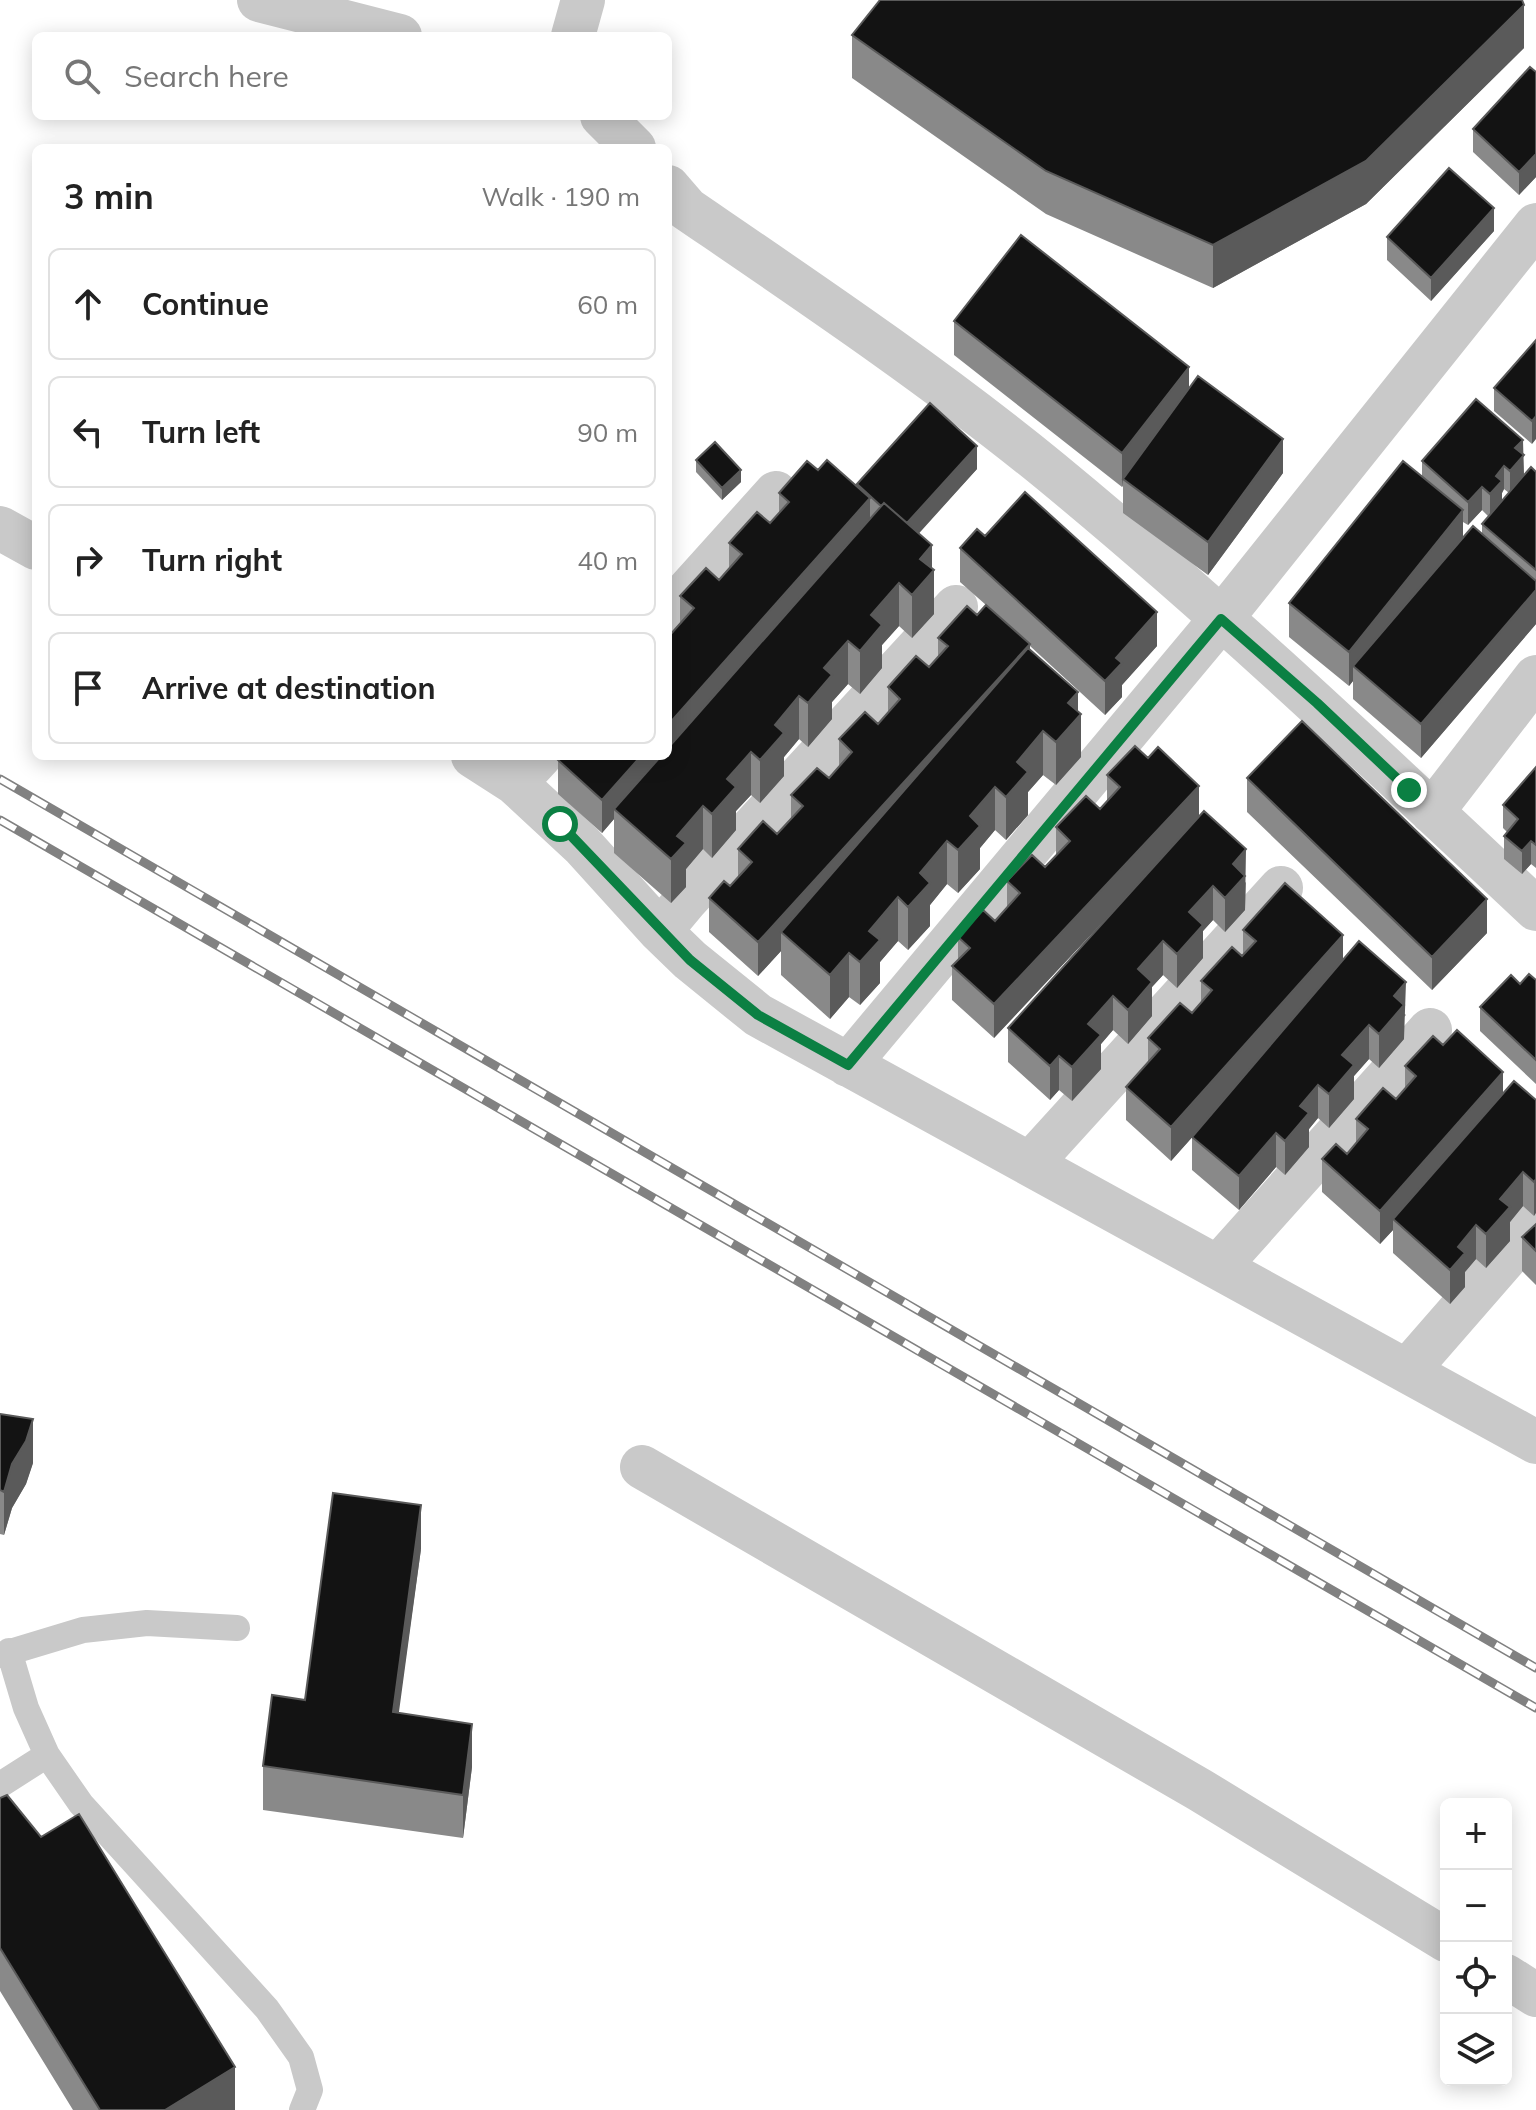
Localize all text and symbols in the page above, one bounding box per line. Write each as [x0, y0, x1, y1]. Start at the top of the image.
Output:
search box [32, 32, 672, 120]
icon: search [60, 54, 104, 98]
text: Search here [124, 57, 289, 95]
text: 3 min [64, 175, 154, 218]
text: Walk · 190 m [481, 180, 640, 213]
icon: ahead [66, 282, 110, 326]
text: Continue [142, 285, 269, 323]
text: 60 m [577, 288, 638, 321]
icon: left [66, 410, 110, 454]
text: Turn left [142, 413, 260, 451]
text: 90 m [577, 416, 638, 449]
icon: right [66, 538, 110, 582]
text: Turn right [142, 541, 282, 579]
text: 40 m [577, 544, 638, 577]
icon: arrive [66, 666, 110, 710]
text: Arrive at destination [142, 669, 436, 707]
route end [1391, 772, 1427, 808]
route start [542, 806, 578, 842]
map controls [1440, 1798, 1512, 2086]
button: + [1440, 1798, 1512, 1870]
button: − [1440, 1870, 1512, 1942]
button: locate [1440, 1942, 1512, 2014]
button: layers [1440, 2014, 1512, 2086]

